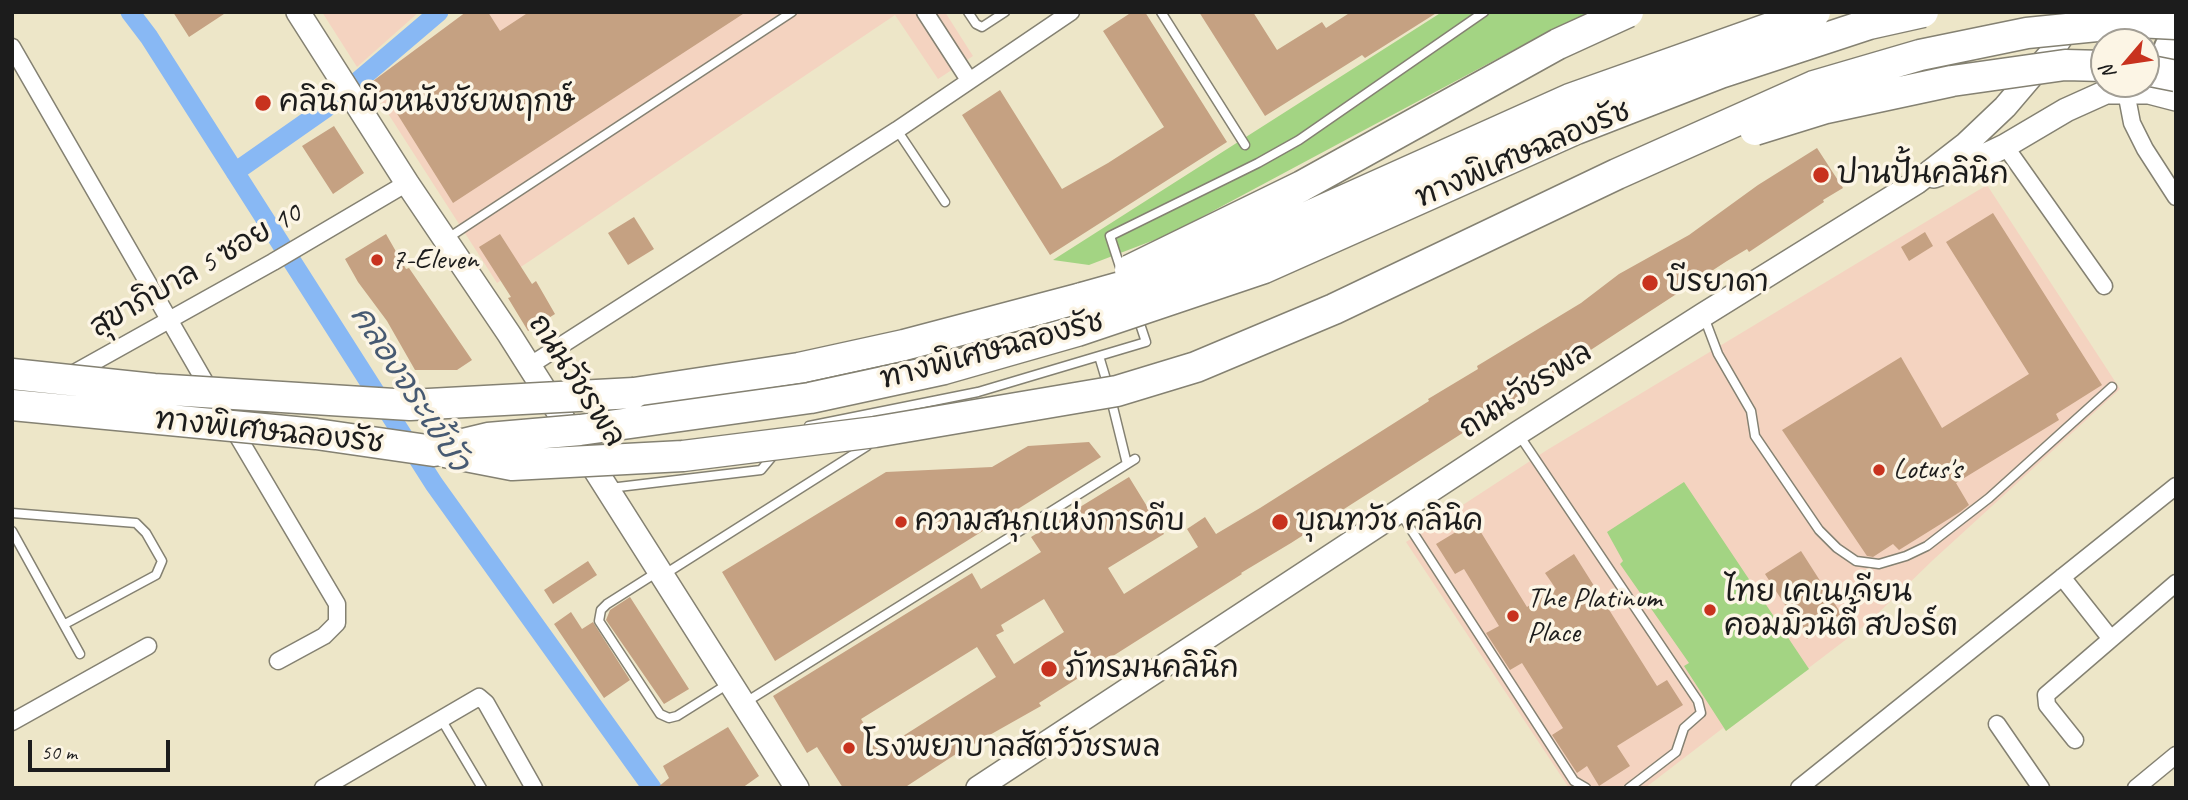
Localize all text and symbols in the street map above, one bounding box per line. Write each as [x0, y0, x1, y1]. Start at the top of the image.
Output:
north arrow [2090, 28, 2160, 98]
text: N [2095, 61, 2122, 83]
place label: คลินิกผิวหนังชัยพฤกษ์ [279, 85, 575, 121]
marker: คลินิกผิวหนังชัยพฤกษ์ [253, 93, 273, 113]
street label: ทางพิเศษฉลองรัช [1410, 93, 1636, 217]
place label: ปานปั้นคลินิก [1837, 157, 2009, 193]
marker: ปานปั้นคลินิก [1811, 165, 1831, 185]
street label: สุขาภิบาล 5 ซอย 10 [84, 196, 308, 346]
place label: 7-Eleven [391, 242, 478, 278]
marker: 7-Eleven [369, 252, 385, 268]
place label: บีรยาดา [1666, 265, 1769, 301]
marker: บีรยาดา [1640, 273, 1660, 293]
water label: คลองจระเข้บัว [341, 299, 477, 479]
street label: ทางพิเศษฉลองรัช [876, 304, 1108, 398]
street label: ถนนวัชรพล [520, 308, 632, 454]
street label: ถนนวัชรพล [1453, 335, 1599, 447]
street label: ทางพิเศษฉลองรัช [153, 402, 385, 462]
place label: Lotus's [1893, 452, 1961, 488]
marker: Lotus's [1871, 462, 1887, 478]
place label: ความสนุกแห่งการคีบ [915, 504, 1185, 540]
place label: บุณทวัช คลินิค [1296, 504, 1483, 540]
marker: บุณทวัช คลินิค [1270, 512, 1290, 532]
marker: ความสนุกแห่งการคีบ [893, 514, 909, 530]
place label: ไทย เคเนเดียน คอมมิวนิตี้ สปอร์ต [1724, 575, 1958, 646]
place label: The Platinum Place [1527, 581, 1662, 652]
marker: ไทย เคเนเดียน คอมมิวนิตี้ สปอร์ต [1702, 602, 1718, 618]
marker: The Platinum Place [1505, 608, 1521, 624]
place label: ภัทรมนคลินิก [1065, 651, 1239, 687]
marker: ภัทรมนคลินิก [1039, 659, 1059, 679]
scale bar [32, 726, 173, 770]
place label: โรงพยาบาลสัตว์วัชรพล [863, 730, 1160, 766]
text: 50 m [41, 739, 77, 765]
marker: โรงพยาบาลสัตว์วัชรพล [841, 740, 857, 756]

